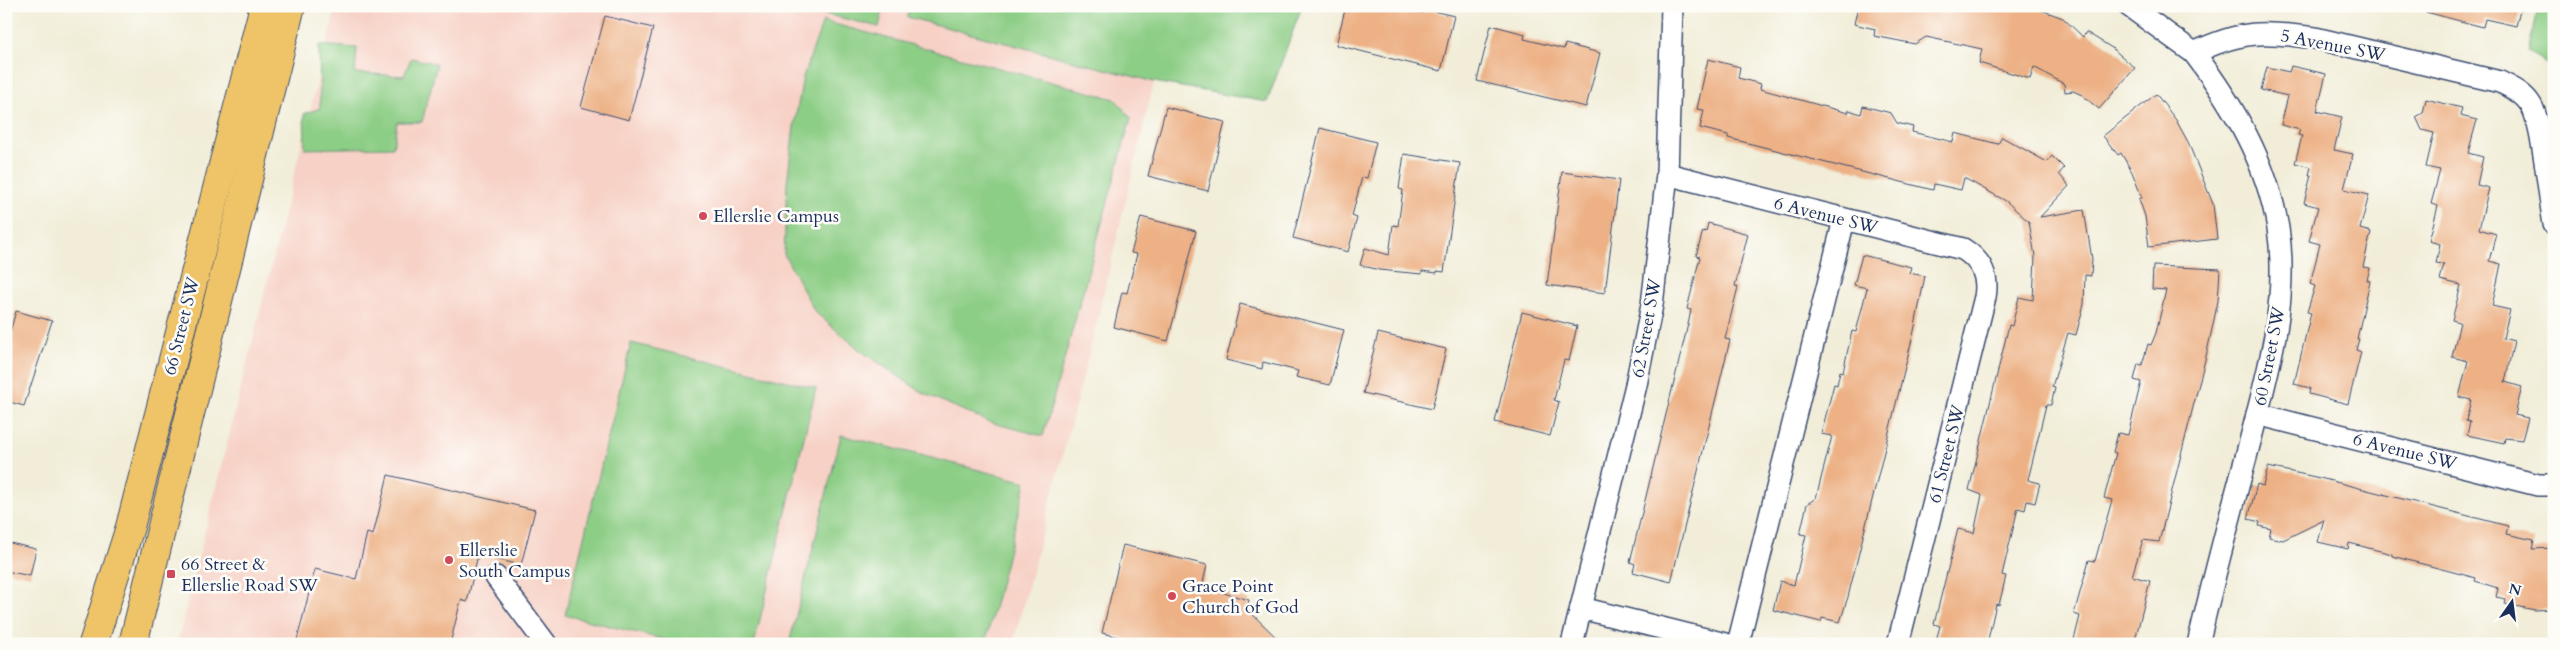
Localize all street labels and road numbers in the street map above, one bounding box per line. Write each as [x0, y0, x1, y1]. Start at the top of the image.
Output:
street label: 5 Avenue SW [2278, 23, 2388, 68]
street label: 6 Avenue SW [1771, 191, 1881, 240]
street label: 66 Street SW [157, 274, 206, 378]
street label: 62 Street SW [1625, 276, 1668, 380]
street label: 60 Street SW [2248, 304, 2291, 408]
street label: 61 Street SW [1922, 402, 1971, 506]
street label: 6 Avenue SW [2350, 427, 2460, 476]

